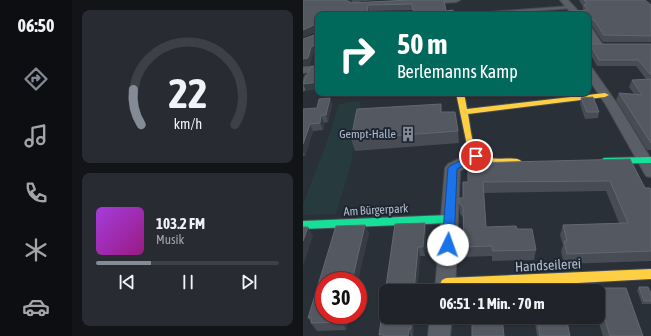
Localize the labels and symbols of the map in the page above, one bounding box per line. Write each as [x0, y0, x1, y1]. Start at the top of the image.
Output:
building icon: Gempt-Halle [399, 125, 417, 143]
place label: Gempt-Halle [339, 127, 396, 141]
pin [459, 139, 493, 173]
street label: Am Bürgerpark [343, 201, 409, 219]
position arrow [427, 224, 469, 266]
street label: Handseilerei [515, 255, 581, 275]
speed limit sign: 30 [315, 272, 367, 324]

